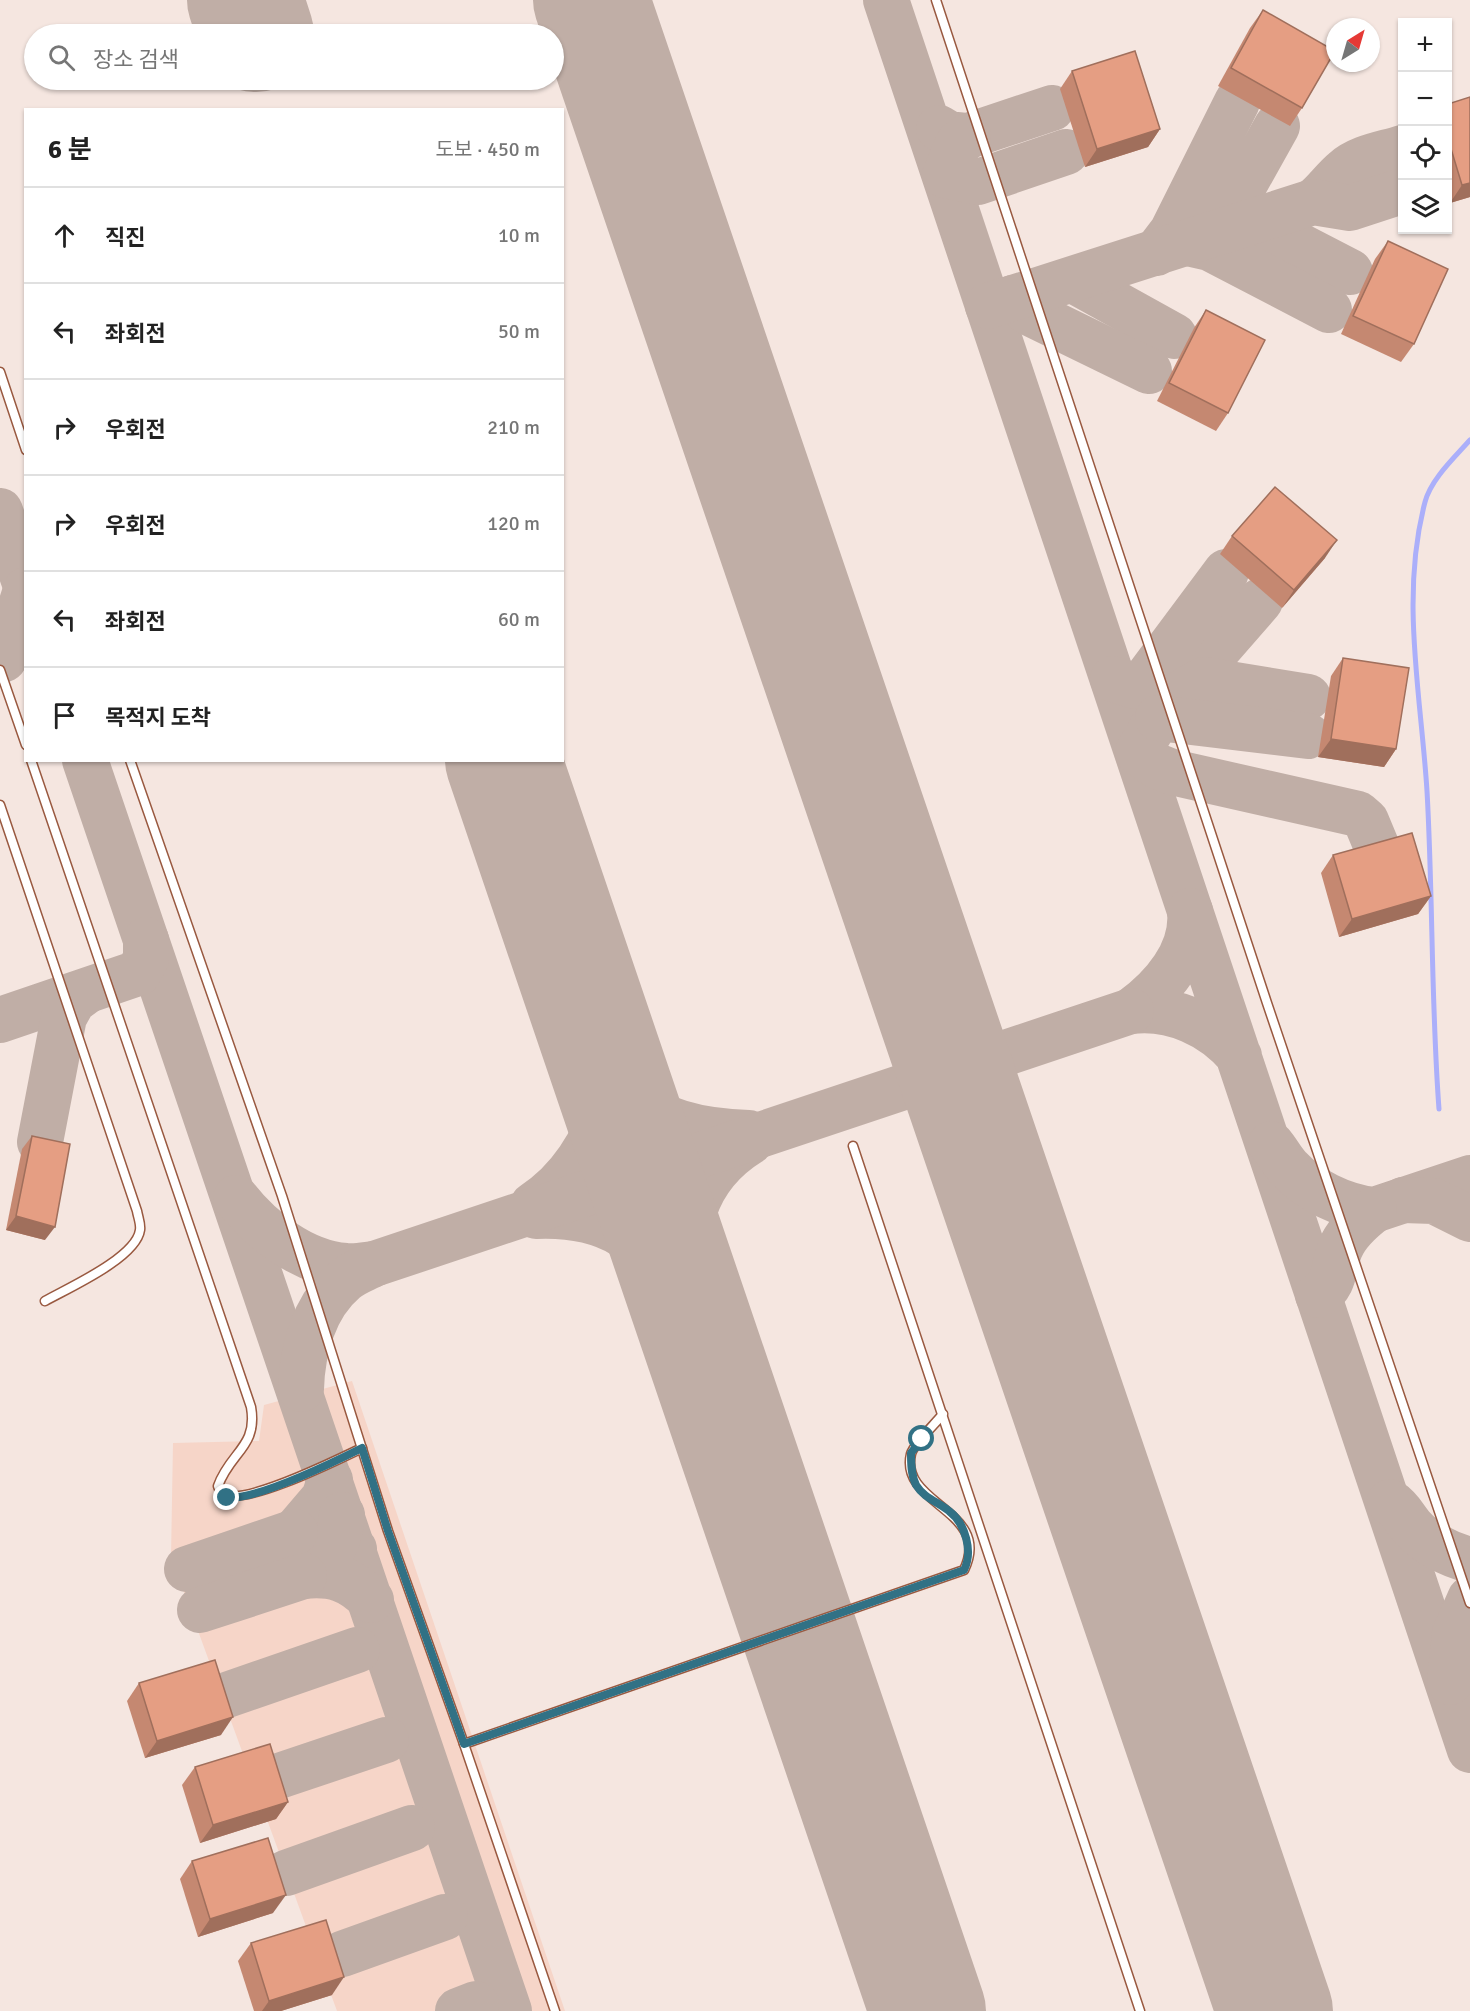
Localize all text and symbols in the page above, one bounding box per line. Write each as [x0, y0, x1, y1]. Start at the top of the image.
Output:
north arrow [1326, 18, 1380, 72]
map controls [1398, 18, 1452, 234]
button: + [1398, 18, 1452, 72]
search box [24, 24, 564, 90]
icon: search [45, 41, 78, 74]
text: 장소 검색 [93, 46, 179, 73]
button: − [1398, 72, 1452, 126]
button: locate [1398, 126, 1452, 180]
text: 6 분 [48, 134, 92, 166]
text: 도보 · 450 m [436, 137, 540, 162]
button: layers [1398, 180, 1452, 234]
icon: ahead [48, 219, 81, 252]
text: 10 m [498, 223, 540, 248]
text: 직진 [105, 224, 145, 251]
icon: left [48, 315, 81, 348]
text: 50 m [498, 319, 540, 344]
text: 좌회전 [105, 320, 166, 347]
icon: right [48, 411, 81, 444]
text: 210 m [487, 415, 540, 440]
text: 우회전 [105, 416, 166, 443]
icon: right [48, 507, 81, 540]
text: 120 m [487, 511, 540, 536]
text: 우회전 [105, 512, 166, 539]
icon: left [48, 603, 81, 636]
text: 60 m [498, 607, 540, 632]
text: 좌회전 [105, 608, 166, 635]
icon: arrive [48, 699, 81, 732]
text: 목적지 도착 [105, 704, 211, 731]
route start [908, 1425, 934, 1451]
route end [213, 1484, 239, 1510]

